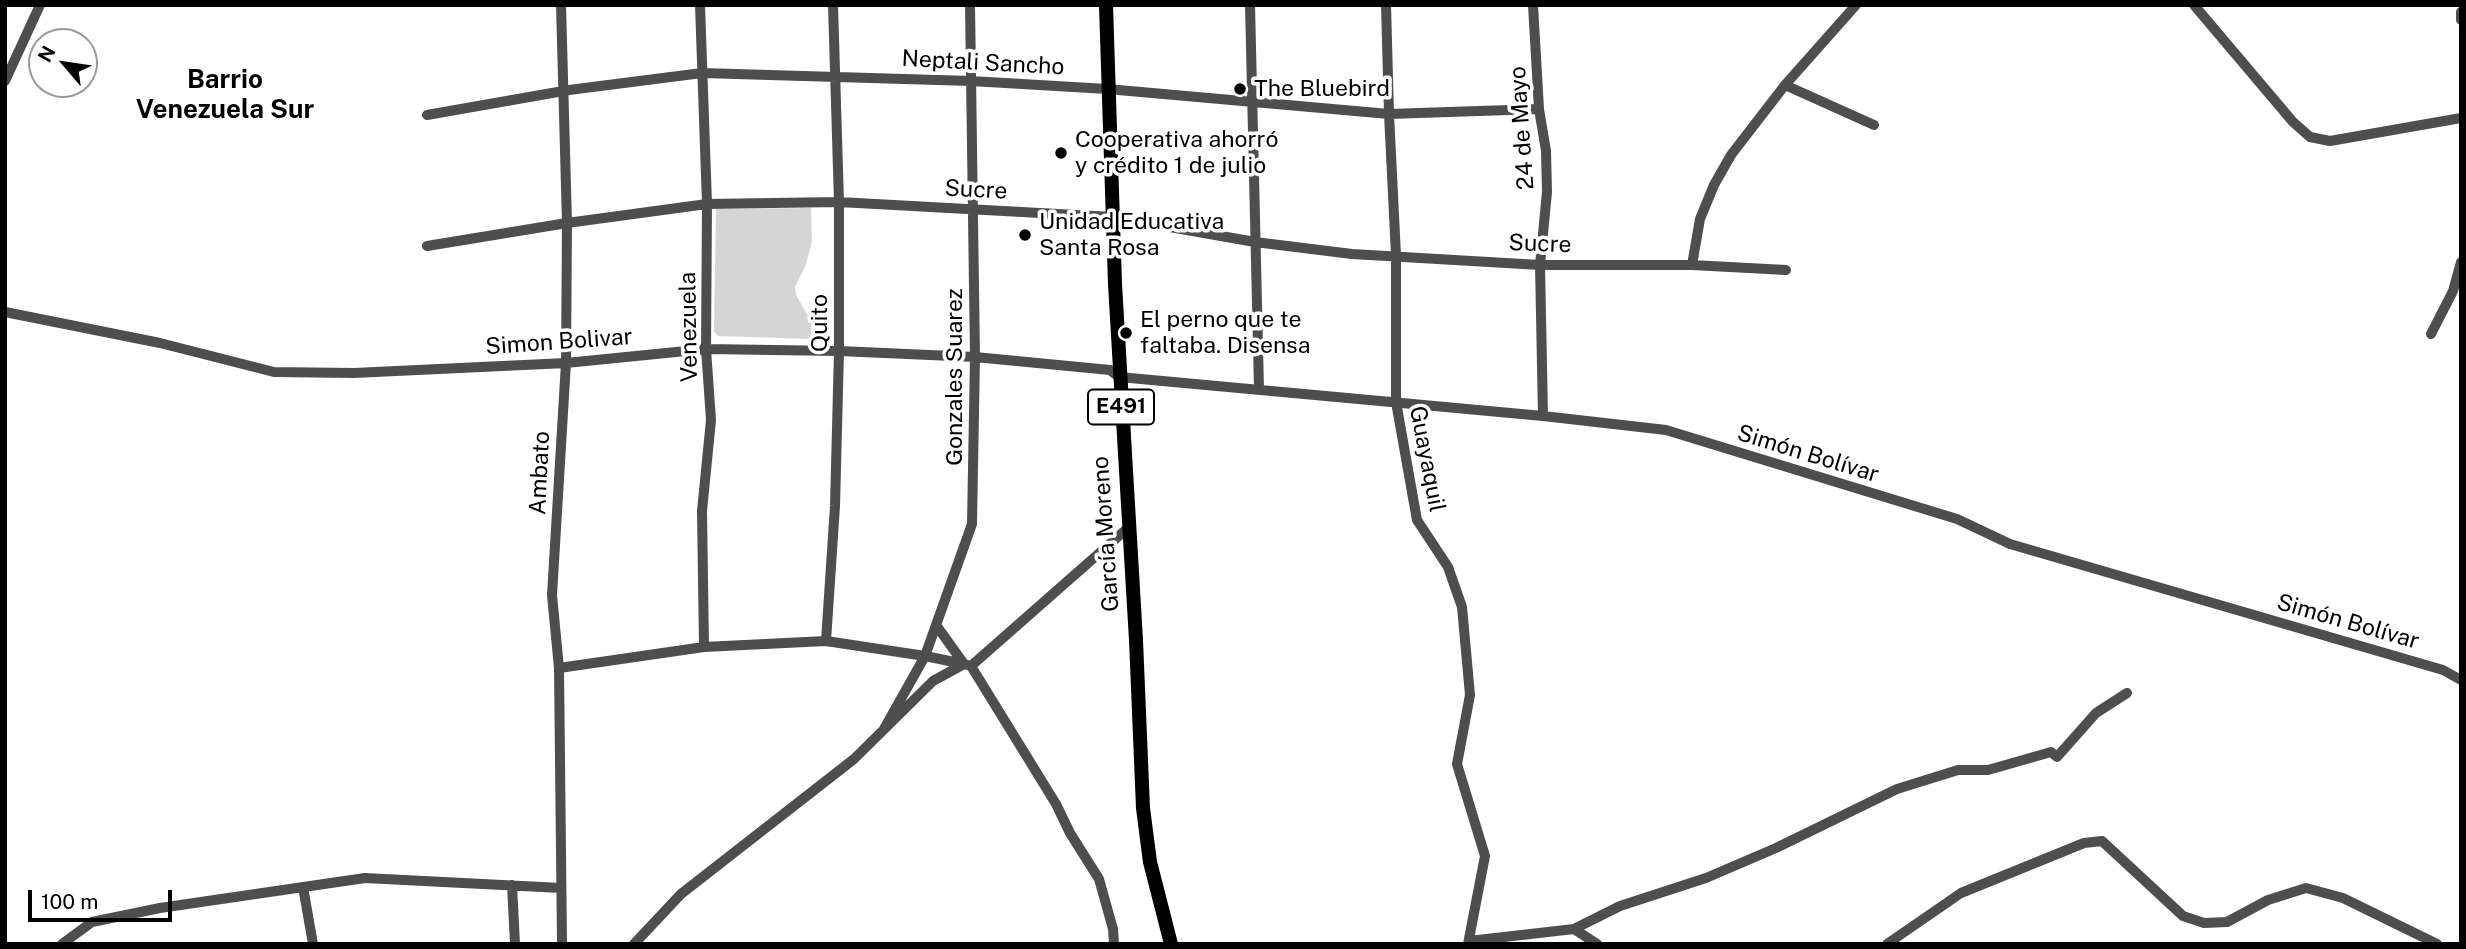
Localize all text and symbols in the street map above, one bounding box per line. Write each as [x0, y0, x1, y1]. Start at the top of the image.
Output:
north arrow [28, 28, 98, 98]
text: N [33, 42, 60, 66]
street label: Neptali Sancho [901, 45, 1065, 81]
district label: Barrio Venezuela Sur [136, 64, 314, 126]
street label: 24 de Mayo [1504, 65, 1540, 191]
place label: The Bluebird [1254, 75, 1390, 103]
marker: The Bluebird [1232, 81, 1248, 97]
place label: Cooperativa ahorró y crédito 1 de julio [1075, 126, 1278, 180]
marker: Cooperativa ahorró y crédito 1 de julio [1053, 145, 1069, 161]
street label: Sucre [944, 175, 1008, 205]
place label: Unidad Educativa Santa Rosa [1039, 208, 1224, 262]
marker: Unidad Educativa Santa Rosa [1017, 227, 1033, 243]
street label: Sucre [1508, 229, 1572, 259]
street label: Venezuela [674, 272, 704, 382]
street label: Gonzales Suarez [941, 288, 969, 466]
street label: Quito [806, 294, 834, 352]
place label: El perno que te faltaba. Disensa [1140, 306, 1311, 360]
street label: Simon Bolivar [485, 323, 633, 361]
marker: El perno que te faltaba. Disensa [1118, 325, 1134, 341]
road number: E491 [1088, 390, 1154, 424]
street label: Guayaquil [1403, 404, 1451, 514]
street label: Simón Bolívar [1734, 419, 1882, 489]
street label: Ambato [524, 431, 556, 515]
street label: García Moreno [1087, 455, 1125, 613]
street label: Simón Bolívar [2274, 588, 2422, 656]
scale bar [32, 876, 175, 920]
text: 100 m [41, 889, 98, 914]

